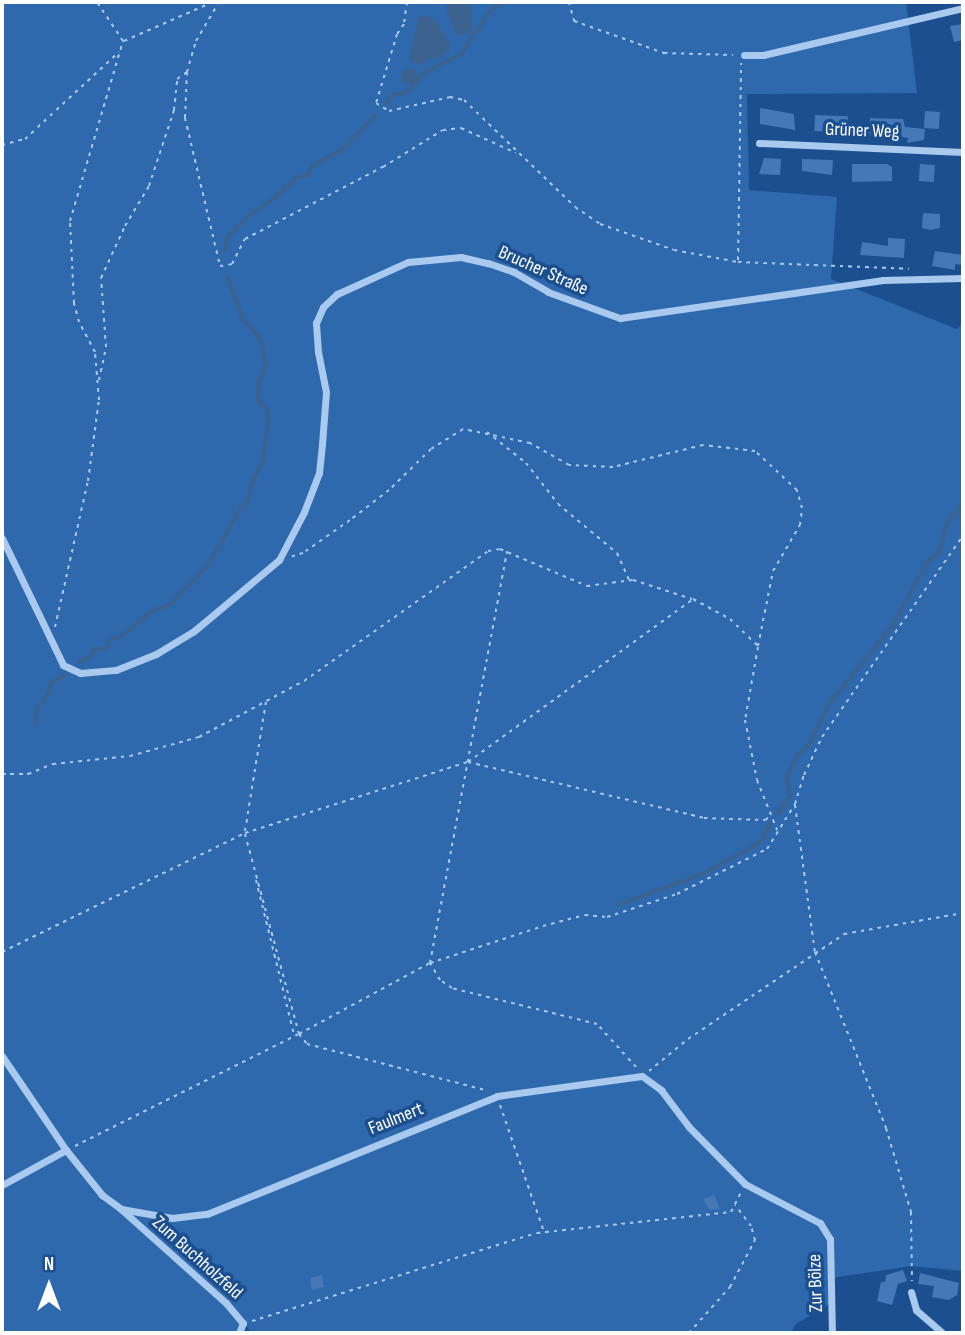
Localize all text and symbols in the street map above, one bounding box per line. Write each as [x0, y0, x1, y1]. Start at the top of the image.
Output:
street label: Grüner Weg [824, 118, 900, 144]
street label: Brucher Straße [495, 241, 591, 301]
street label: Faulmert [365, 1098, 427, 1140]
street label: Zum Buchholzfeld [147, 1212, 247, 1304]
north arrow [14, 1251, 84, 1321]
text: N [44, 1253, 54, 1276]
street label: Zur Bölze [804, 1254, 828, 1312]

